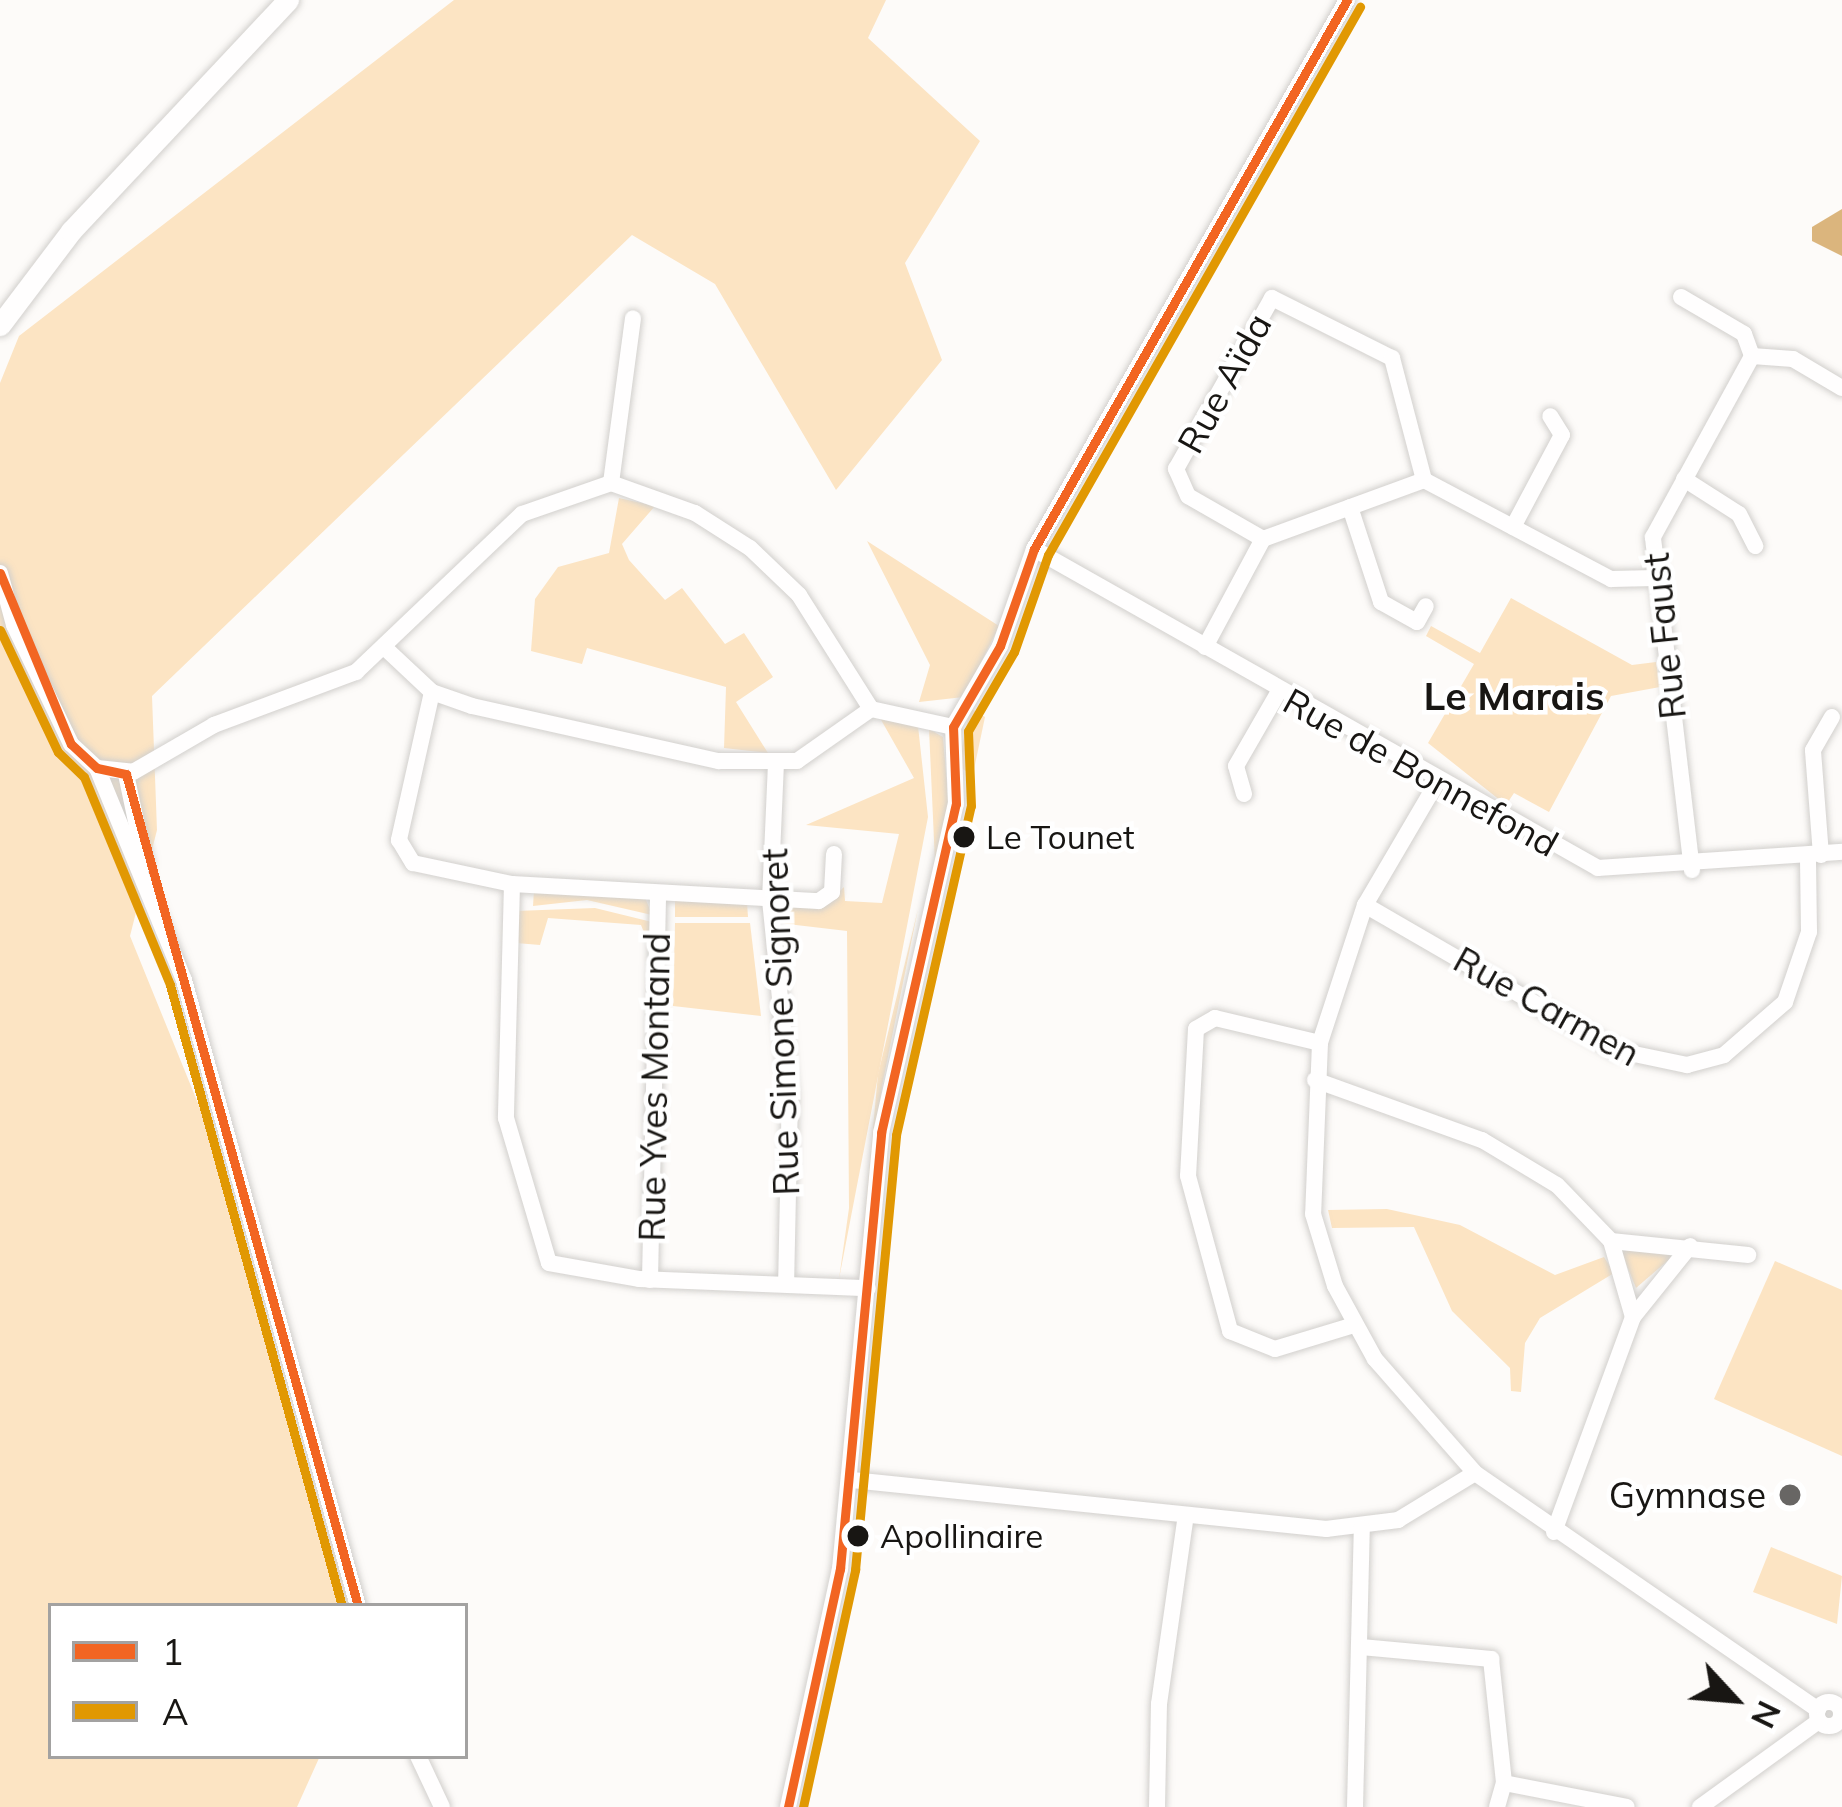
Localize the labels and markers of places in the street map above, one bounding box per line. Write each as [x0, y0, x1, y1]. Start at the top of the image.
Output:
place label: Le Tounet [986, 817, 1135, 857]
marker: Le Tounet [953, 826, 975, 848]
place label: Gymnase [1609, 1473, 1766, 1517]
marker: Gymnase [1777, 1482, 1803, 1508]
place label: Apollinaire [880, 1516, 1043, 1556]
marker: Apollinaire [847, 1525, 869, 1547]

